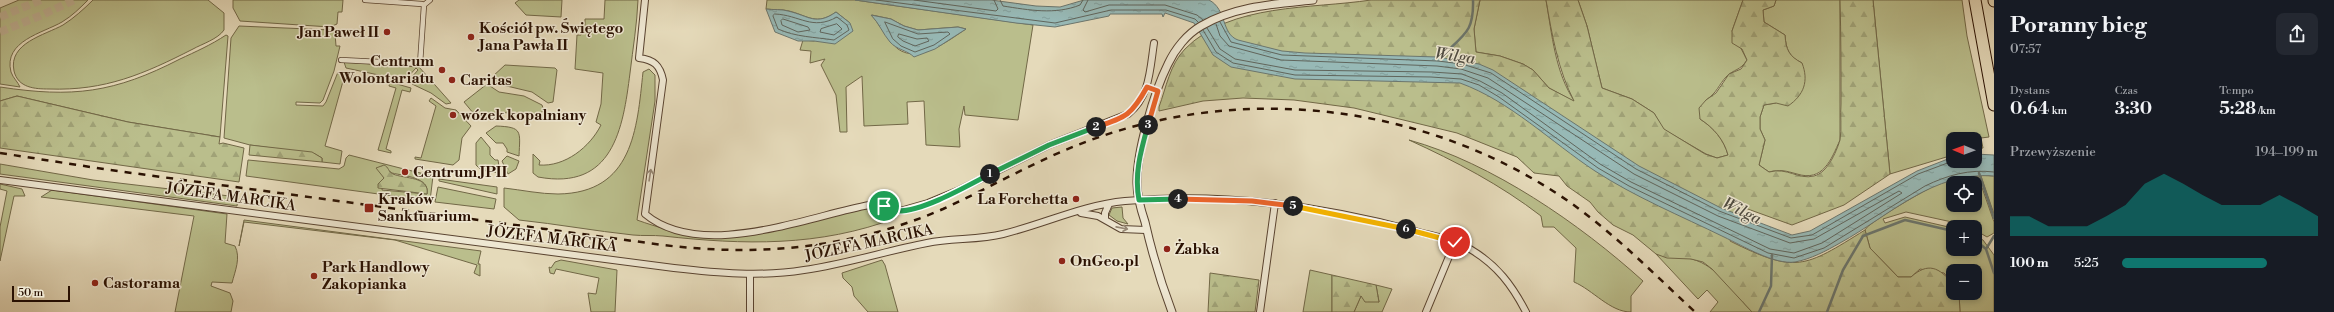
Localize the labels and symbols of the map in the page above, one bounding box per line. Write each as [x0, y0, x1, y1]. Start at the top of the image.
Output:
place label: Kościół pw. Świętego Jana Pawła II [477, 18, 623, 55]
place label: Jan Paweł II [296, 23, 379, 42]
marker: Jan Paweł II [382, 27, 392, 37]
marker: Kościół pw. Świętego Jana Pawła II [466, 32, 476, 42]
water label: Wilga [1434, 43, 1477, 69]
place label: Centrum Wolontariatu [338, 52, 435, 88]
marker: Centrum Wolontariatu [437, 65, 447, 75]
place label: Caritas [460, 71, 512, 90]
marker: Caritas [447, 75, 457, 85]
place label: wózek kopalniany [460, 106, 587, 125]
marker: wózek kopalniany [448, 110, 458, 120]
pin: 3 [1138, 115, 1158, 135]
pin: 2 [1086, 117, 1106, 137]
north arrow [1946, 132, 1982, 168]
place label: Centrum JPII [413, 163, 508, 182]
pin: 1 [980, 164, 1000, 184]
marker: Centrum JPII [400, 167, 410, 177]
one-way arrow [646, 169, 654, 182]
street label: JÓZEFA MARCIKA [164, 177, 298, 216]
pin [867, 189, 901, 223]
pin: 4 [1168, 189, 1188, 209]
place label: Kraków Sanktuarium [378, 190, 472, 226]
place label: La Forchetta [977, 190, 1069, 209]
water label: Wilga [1719, 193, 1765, 229]
marker: La Forchetta [1071, 194, 1081, 204]
pin: 5 [1283, 196, 1303, 216]
marker: Kraków Sanktuarium [363, 202, 375, 214]
street label: JÓZEFA MARCIKA [802, 219, 936, 266]
pin: 6 [1396, 219, 1416, 239]
street label: JÓZEFA MARCIKA [485, 220, 619, 256]
one-way arrow [1115, 224, 1128, 232]
pin [1438, 225, 1472, 259]
place label: Żabka [1175, 239, 1220, 259]
marker: Żabka [1162, 244, 1172, 254]
place label: OnGeo.pl [1070, 252, 1139, 271]
marker: OnGeo.pl [1057, 256, 1067, 266]
place label: Park Handlowy Zakopianka [322, 258, 430, 294]
marker: Park Handlowy Zakopianka [309, 271, 319, 281]
place label: Castorama [103, 274, 181, 293]
marker: Castorama [90, 278, 100, 288]
scale bar [12, 284, 70, 303]

